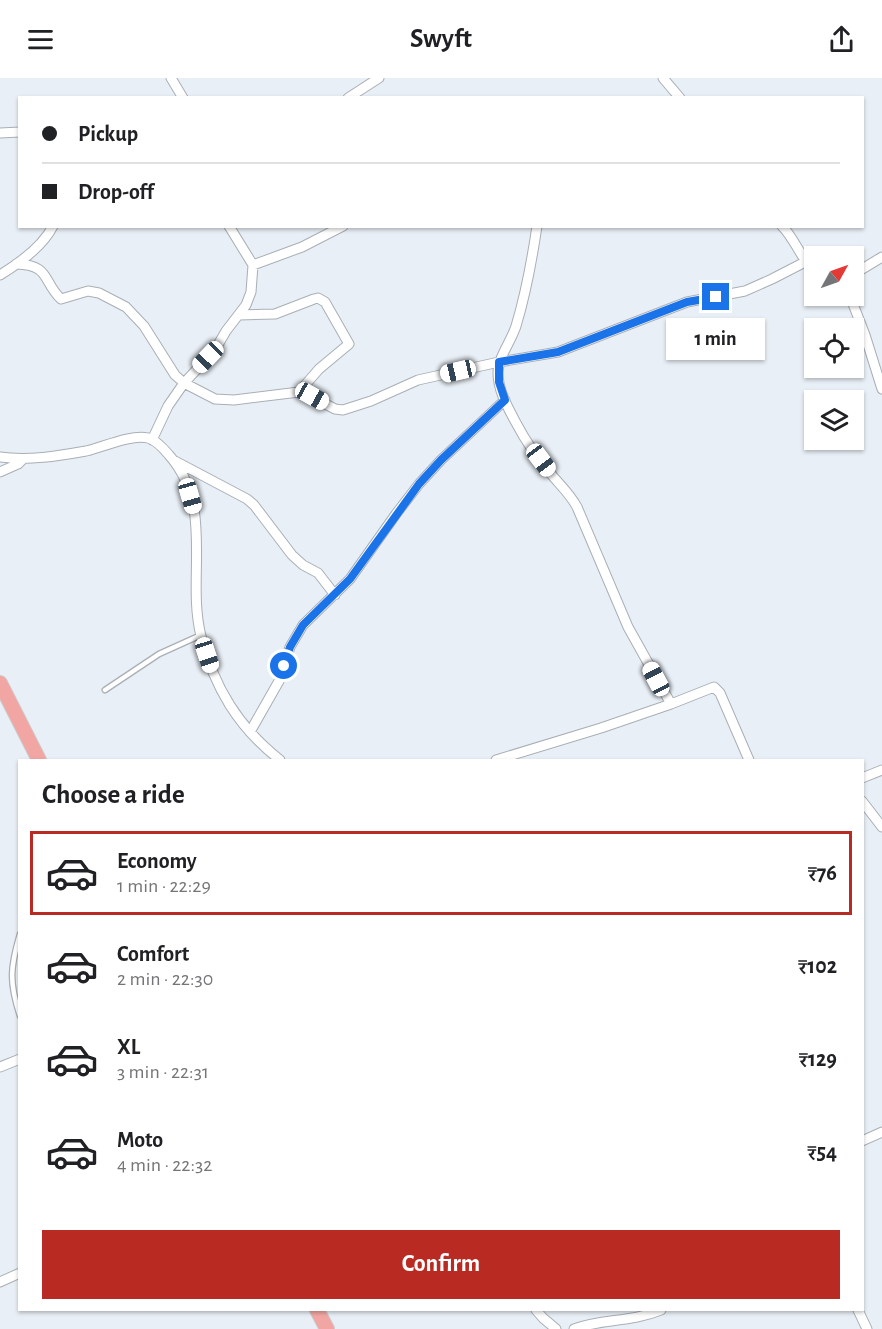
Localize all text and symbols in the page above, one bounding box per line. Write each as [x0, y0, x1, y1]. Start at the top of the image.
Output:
icon: menu [24, 23, 57, 56]
icon: share [825, 23, 858, 56]
text: Swyft [410, 25, 472, 52]
text: Pickup [78, 123, 138, 145]
text: Drop-off [78, 181, 154, 203]
north arrow [804, 246, 864, 306]
map controls [804, 246, 864, 450]
route end [702, 283, 729, 310]
callout: 1 min [666, 318, 766, 360]
button: locate [804, 318, 864, 378]
text: 1 min [694, 329, 737, 349]
car [189, 338, 227, 376]
car [438, 358, 478, 384]
car [292, 379, 332, 413]
button: layers [804, 390, 864, 450]
car [523, 440, 559, 480]
car [176, 476, 204, 516]
car [193, 635, 221, 675]
route start [270, 652, 297, 679]
car [640, 659, 672, 699]
text: Choose a ride [42, 781, 185, 808]
icon: car [45, 846, 99, 900]
text: Economy [117, 850, 197, 872]
text: ₹76 [808, 862, 837, 884]
text: 1 min · 22:29 [117, 876, 211, 896]
icon: car [45, 939, 99, 993]
text: Comfort [117, 943, 189, 965]
text: ₹102 [798, 955, 837, 977]
text: 2 min · 22:30 [117, 969, 213, 989]
icon: car [45, 1032, 99, 1086]
text: XL [117, 1036, 140, 1058]
text: ₹129 [799, 1048, 837, 1070]
text: 3 min · 22:31 [117, 1062, 209, 1082]
icon: car [45, 1125, 99, 1179]
text: Moto [117, 1129, 163, 1151]
text: ₹54 [807, 1141, 837, 1163]
text: 4 min · 22:32 [117, 1155, 212, 1175]
button: Confirm [42, 1230, 840, 1299]

